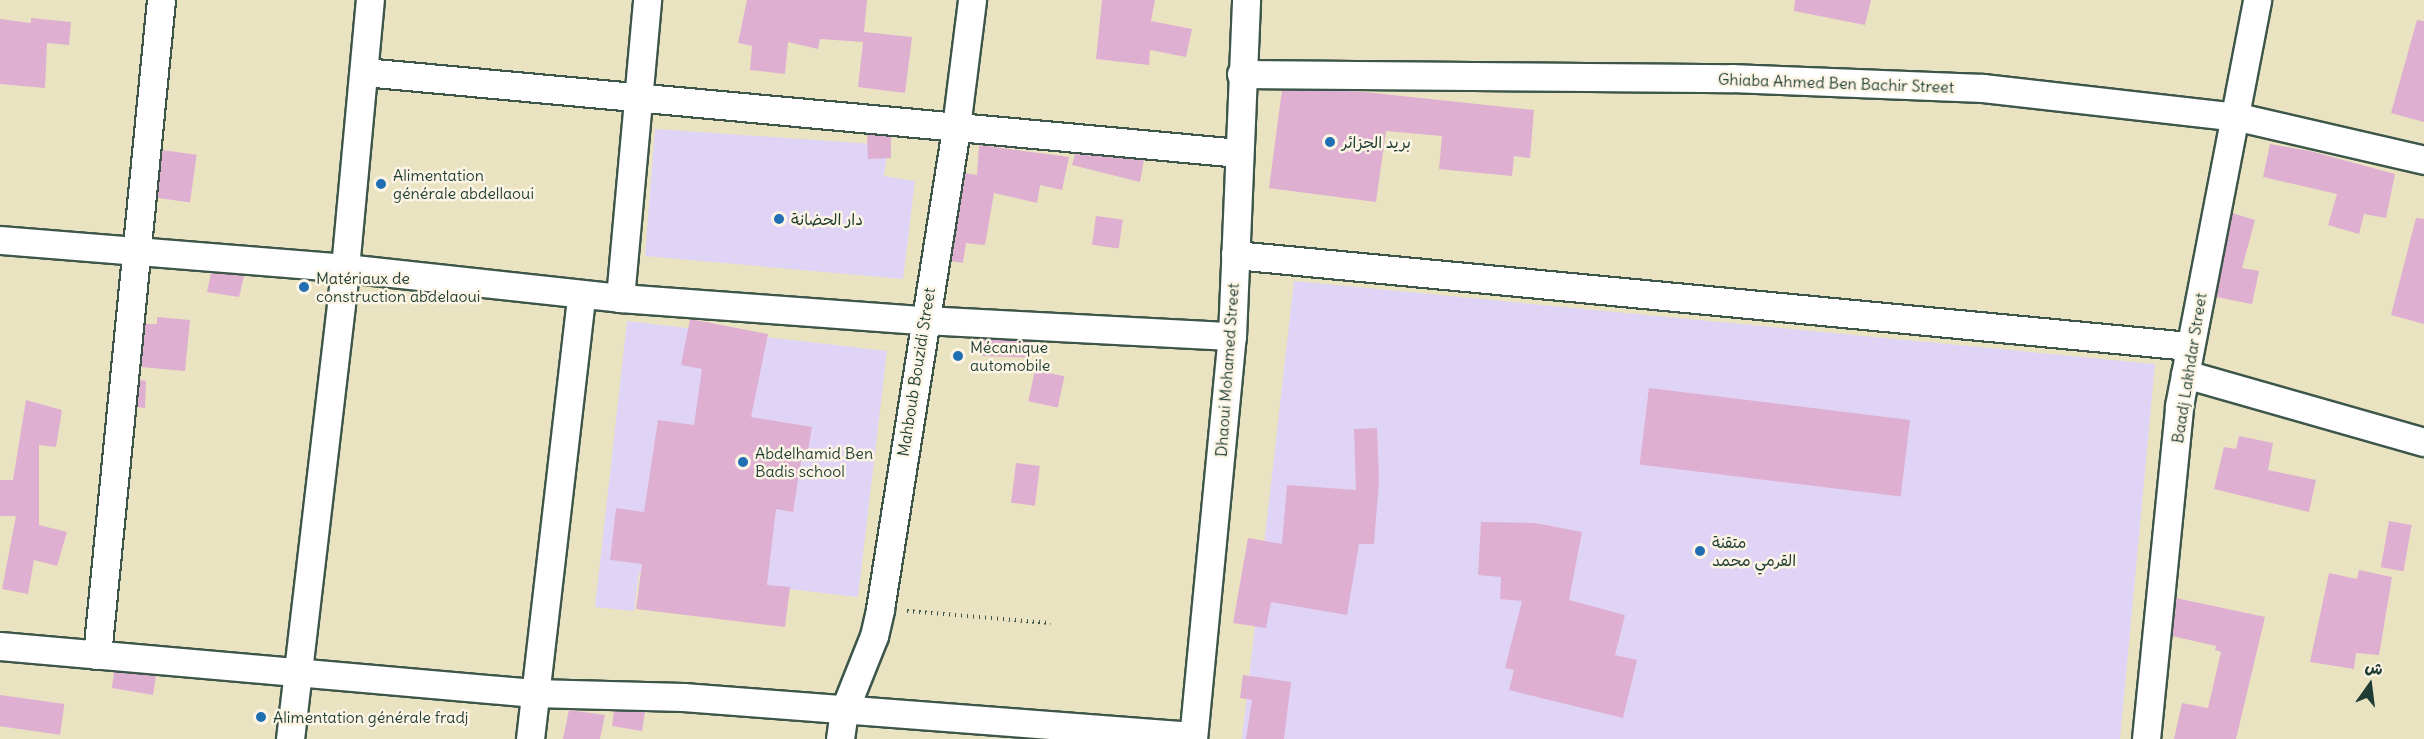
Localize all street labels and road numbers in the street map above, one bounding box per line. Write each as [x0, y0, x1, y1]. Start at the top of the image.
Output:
street label: Ghiaba Ahmed Ben Bachir Street [1718, 69, 1954, 97]
street label: Dhaoui Mohamed Street [1211, 282, 1243, 458]
street label: Mahboub Bouzidi Street [893, 286, 939, 458]
street label: Baadj Lakhdar Street [2168, 291, 2210, 445]

